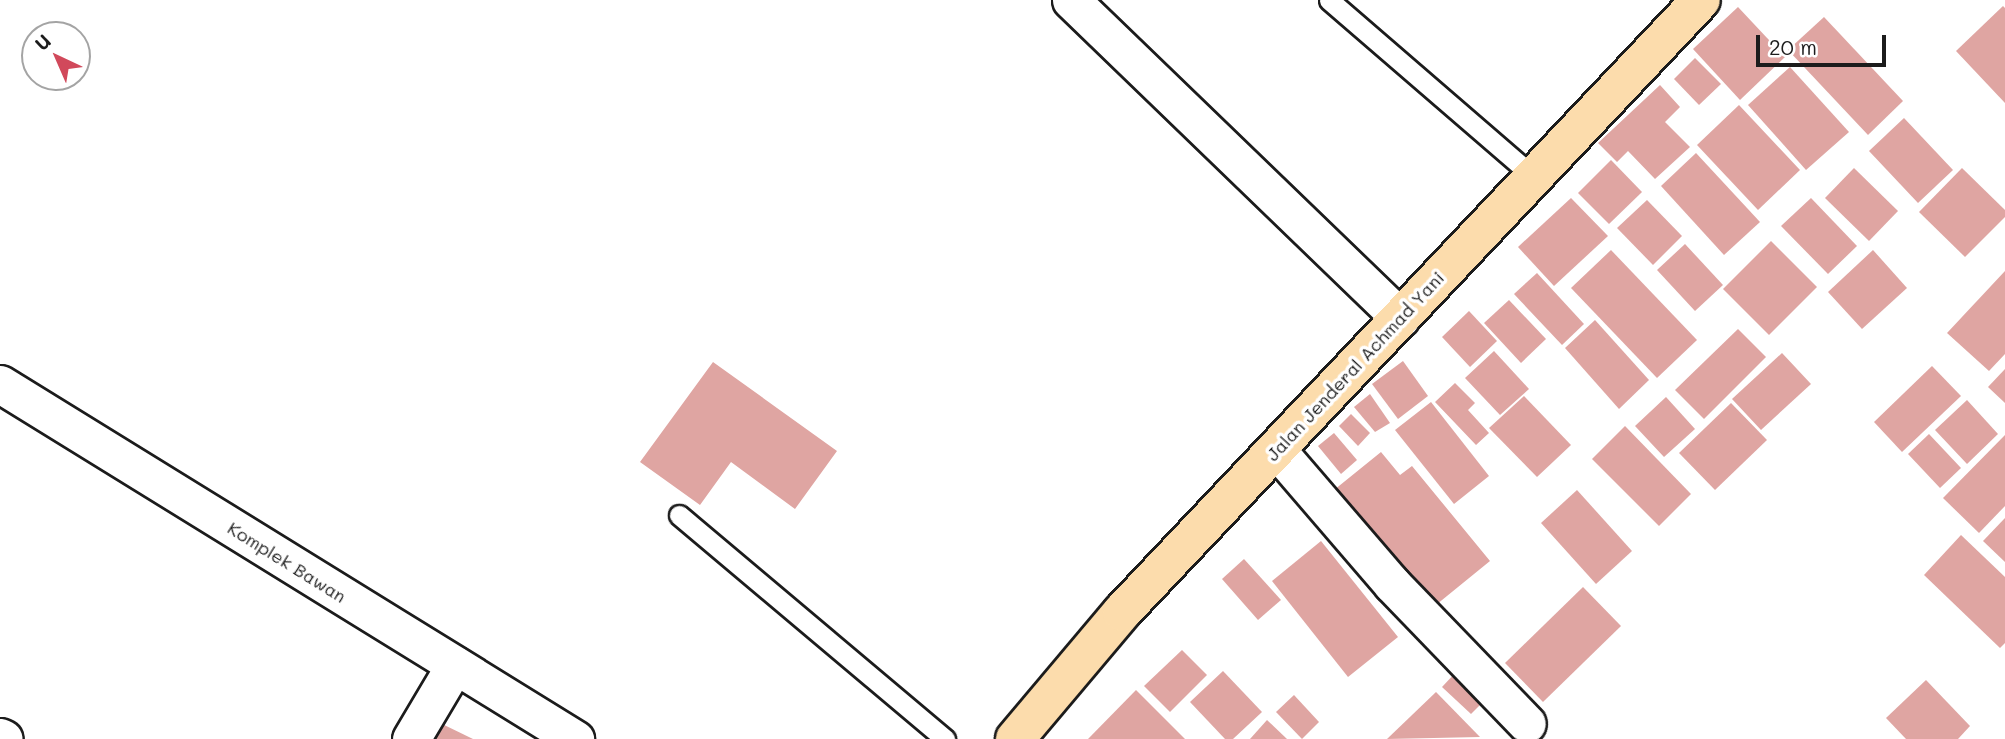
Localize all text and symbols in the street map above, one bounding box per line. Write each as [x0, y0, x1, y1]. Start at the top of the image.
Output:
north arrow [21, 21, 91, 91]
scale bar [1760, 21, 1890, 65]
text: U [29, 28, 56, 56]
text: 20 m [1769, 33, 1817, 60]
street label: Jalan Jenderal Achmad Yani [1261, 267, 1449, 465]
street label: Komplek Bawan [224, 517, 350, 607]

